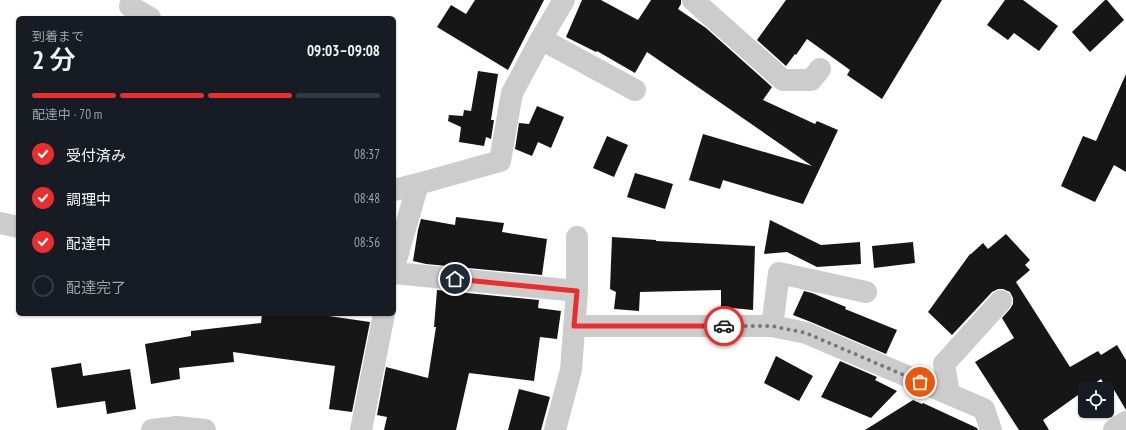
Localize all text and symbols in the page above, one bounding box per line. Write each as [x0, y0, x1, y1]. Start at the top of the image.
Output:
text: 到着まで [32, 28, 84, 45]
text: 09:03–09:08 [307, 41, 380, 60]
text: 2 分 [32, 43, 76, 76]
text: 配達中 · 70 m [32, 106, 102, 123]
icon: check [32, 143, 54, 165]
text: 受付済み [66, 146, 126, 165]
text: 08:37 [354, 146, 380, 163]
icon: check [32, 187, 54, 209]
text: 調理中 [66, 190, 111, 209]
text: 08:48 [354, 190, 380, 207]
icon: check [32, 231, 54, 253]
text: 配達中 [66, 234, 111, 253]
text: 08:56 [354, 234, 380, 251]
pin [438, 262, 472, 296]
icon: home [444, 268, 466, 290]
text: 配達完了 [66, 278, 126, 297]
courier [704, 306, 744, 346]
icon: car [713, 315, 735, 337]
pin [903, 365, 937, 399]
icon: bag [909, 371, 931, 393]
map controls [1078, 382, 1114, 418]
button: locate [1078, 382, 1114, 418]

